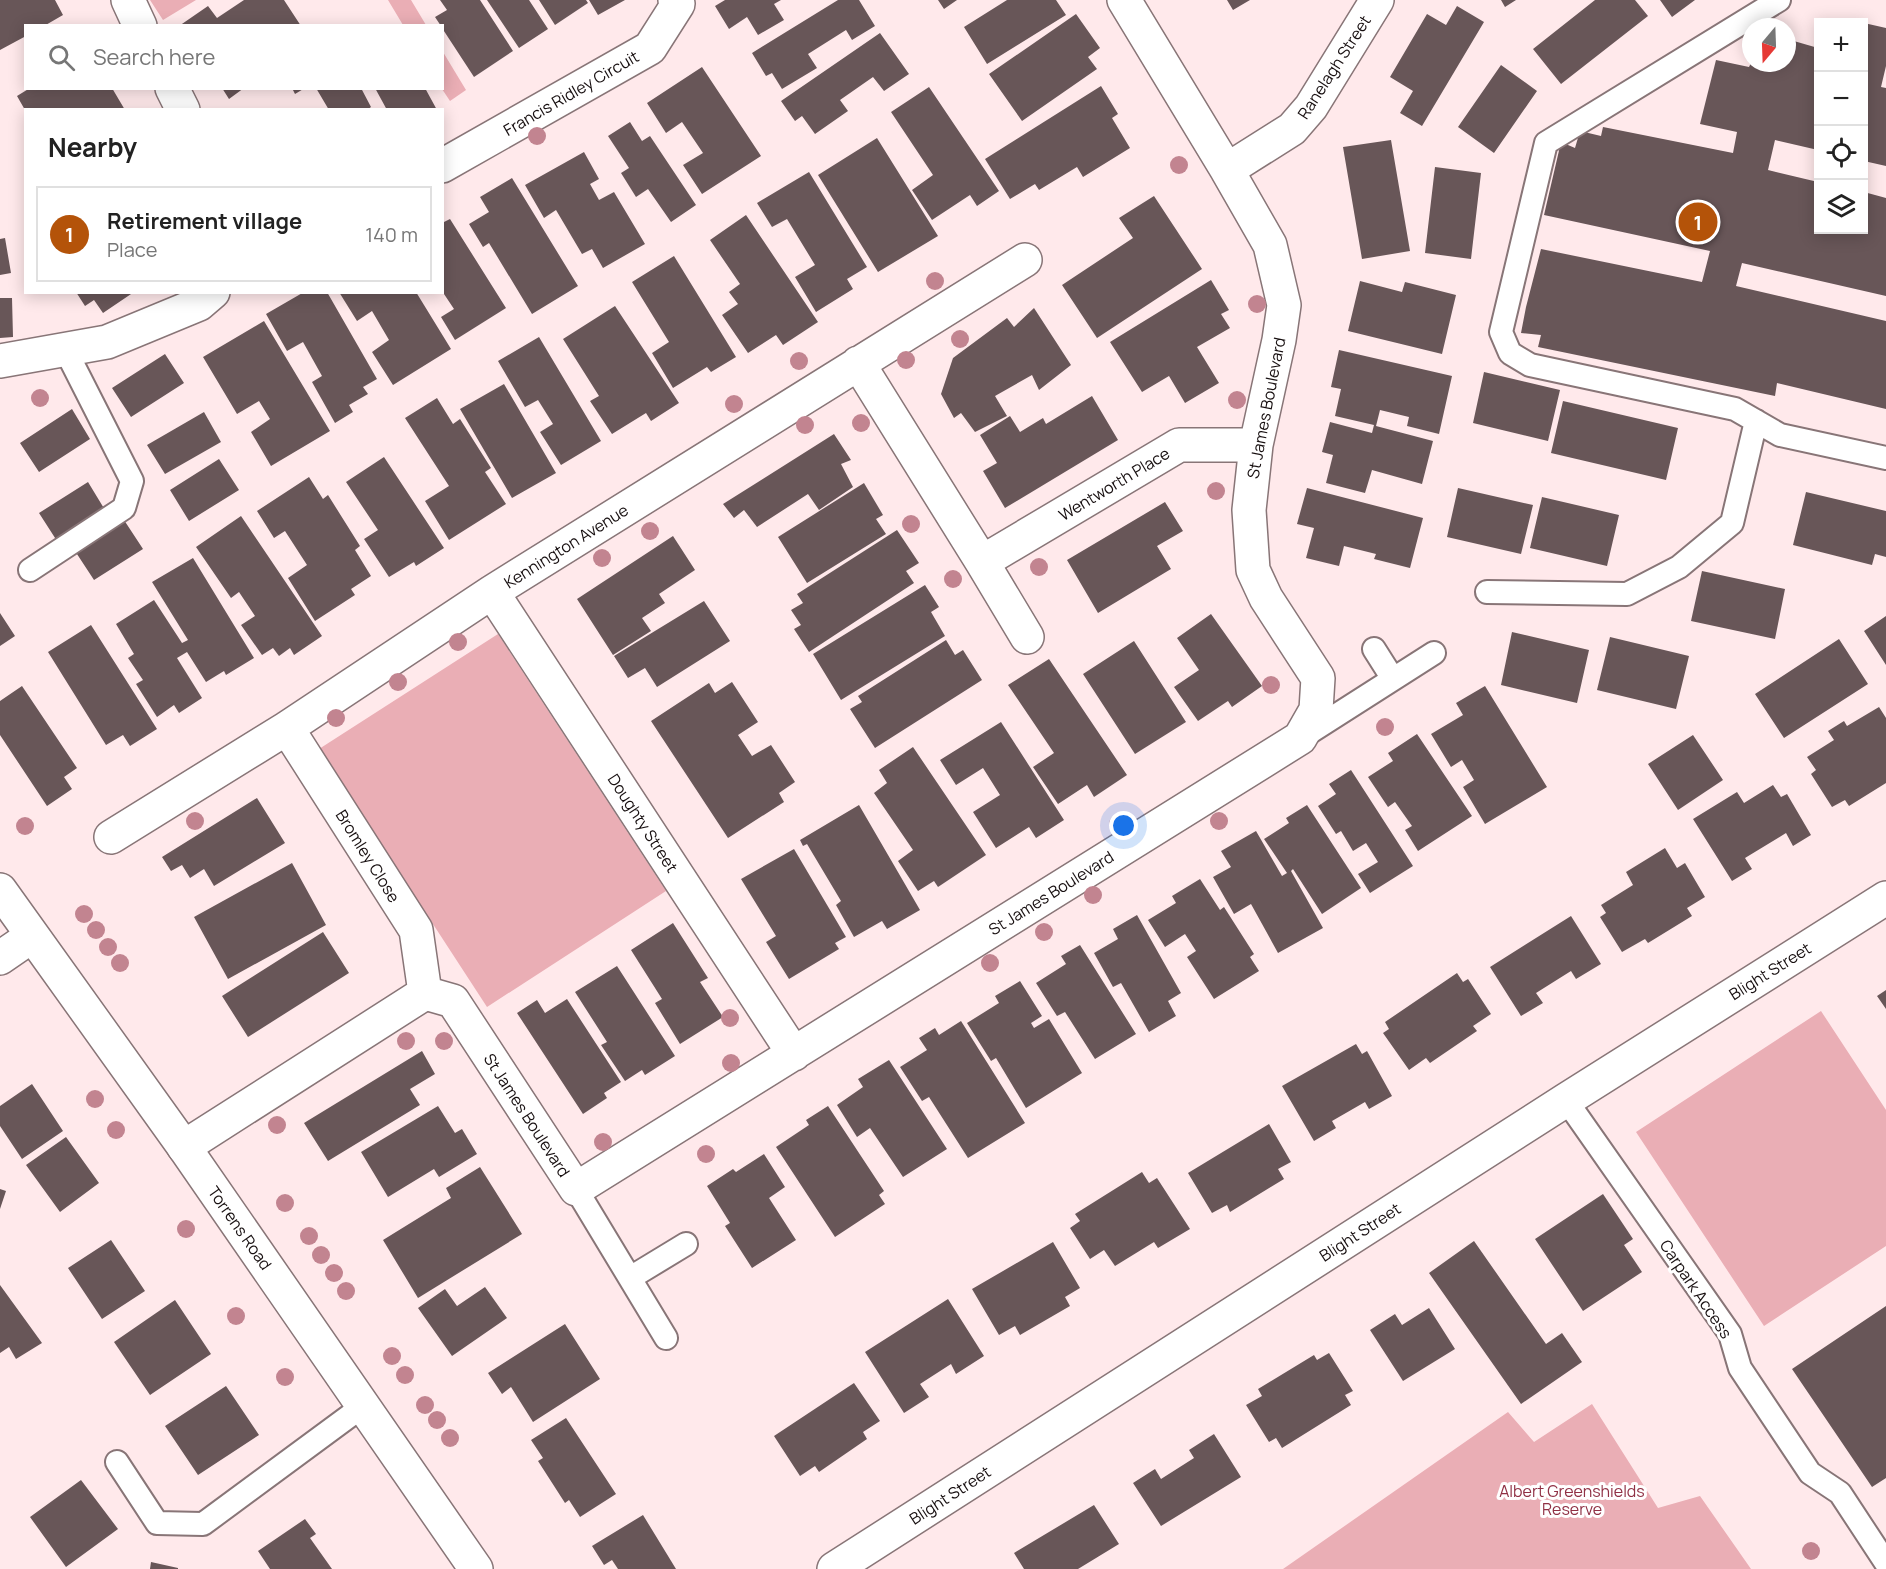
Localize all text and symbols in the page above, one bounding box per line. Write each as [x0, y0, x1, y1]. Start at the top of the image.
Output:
street label: Ranelagh Street [1292, 11, 1376, 123]
north arrow [1742, 18, 1796, 72]
map controls [1814, 18, 1868, 234]
button: + [1814, 18, 1868, 72]
search box [24, 24, 444, 90]
icon: search [45, 41, 78, 74]
text: Search here [93, 42, 215, 72]
street label: Francis Ridley Circuit [499, 45, 643, 141]
button: − [1814, 72, 1868, 126]
button: locate [1814, 126, 1868, 180]
text: Nearby [48, 129, 137, 165]
button: layers [1814, 180, 1868, 234]
pin: 1 [1678, 200, 1718, 244]
text: Retirement village [107, 206, 302, 236]
text: 1 [65, 221, 74, 248]
text: 140 m [365, 221, 418, 248]
text: Place [107, 236, 157, 263]
street label: St James Boulevard [1242, 336, 1290, 480]
street label: Wentworth Place [1055, 442, 1173, 526]
street label: Kennington Avenue [500, 499, 632, 593]
street label: Doughty Street [603, 769, 683, 877]
street label: Bromley Close [331, 806, 405, 906]
your location [1109, 811, 1138, 840]
street label: St James Boulevard [984, 846, 1118, 940]
street label: Blight Street [1725, 937, 1815, 1005]
street label: St James Boulevard [479, 1049, 575, 1181]
street label: Torrens Road [203, 1182, 277, 1274]
street label: Blight Street [1315, 1197, 1405, 1267]
street label: Carpark Access [1655, 1235, 1737, 1343]
street label: Blight Street [905, 1460, 995, 1530]
park label: Albert Greenshields Reserve [1499, 1480, 1645, 1520]

